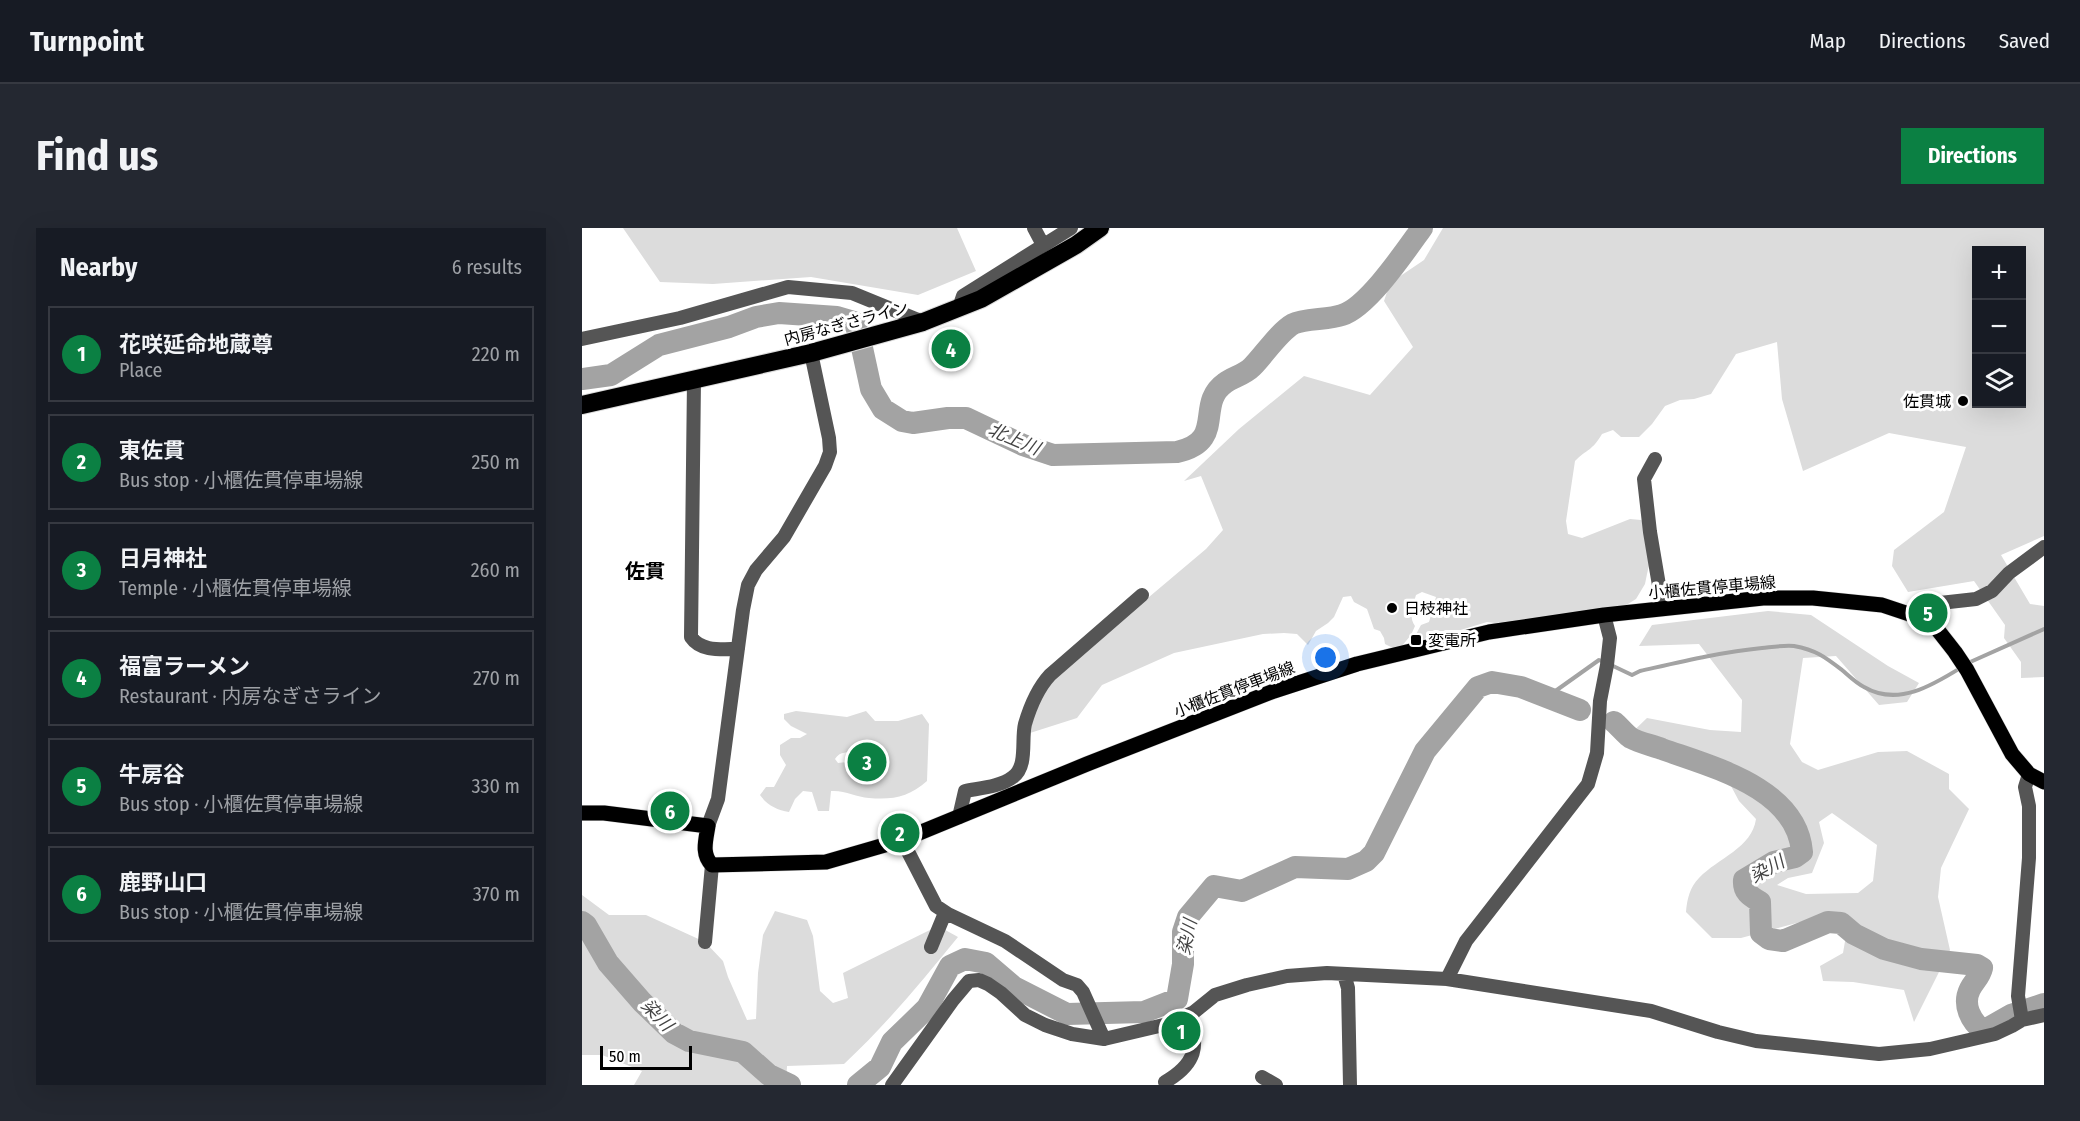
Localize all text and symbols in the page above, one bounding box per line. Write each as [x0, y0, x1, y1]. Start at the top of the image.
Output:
text: Turnpoint [30, 25, 144, 58]
text: Map [1809, 28, 1846, 54]
text: Directions [1879, 28, 1966, 54]
text: Saved [1999, 28, 2050, 54]
button: Directions [1901, 128, 2044, 184]
text: Find us [36, 131, 158, 181]
map controls [1972, 246, 2026, 408]
button: + [1972, 246, 2026, 300]
text: Nearby [60, 252, 137, 283]
text: 6 results [452, 255, 522, 279]
street label: 内房なぎさライン [782, 298, 910, 349]
button: − [1972, 300, 2026, 354]
pin: 4 [932, 326, 970, 372]
text: 花咲延命地蔵尊 [119, 331, 273, 358]
text: 1 [77, 342, 86, 366]
text: 220 m [472, 342, 520, 366]
button: layers [1972, 354, 2026, 408]
text: Place [119, 358, 162, 382]
place label: 佐貫城 [1903, 392, 1951, 411]
marker: 佐貫城 [1956, 394, 1970, 408]
water label: 北上川 [985, 418, 1045, 460]
text: 東佐貫 [119, 437, 185, 464]
text: 2 [77, 450, 86, 474]
text: 250 m [472, 450, 520, 474]
text: Bus stop · 小櫃佐貫停車場線 [119, 468, 363, 492]
text: 日月神社 [119, 545, 207, 572]
text: 3 [77, 558, 86, 582]
text: 260 m [471, 558, 520, 582]
district label: 佐貫 [625, 559, 665, 583]
street label: 小櫃佐貫停車場線 [1647, 572, 1777, 603]
text: Temple · 小櫃佐貫停車場線 [119, 576, 352, 600]
pin: 5 [1908, 590, 1948, 636]
place label: 日枝神社 [1404, 599, 1468, 618]
marker: 日枝神社 [1385, 601, 1399, 615]
place label: 変電所 [1428, 631, 1476, 650]
marker: 変電所 [1409, 633, 1423, 647]
your location [1311, 643, 1340, 672]
text: 福富ラーメン [119, 653, 250, 680]
street label: 小櫃佐貫停車場線 [1171, 658, 1297, 721]
text: 4 [76, 666, 87, 690]
text: 270 m [473, 666, 520, 690]
text: Restaurant · 内房なぎさライン [119, 684, 382, 708]
pin: 3 [848, 740, 886, 784]
text: 牛房谷 [119, 761, 185, 788]
text: 5 [77, 774, 86, 798]
text: 330 m [471, 774, 520, 798]
pin: 6 [650, 788, 689, 834]
text: Bus stop · 小櫃佐貫停車場線 [119, 792, 363, 816]
pin: 2 [880, 810, 920, 856]
water label: 染川 [1746, 850, 1790, 887]
text: 鹿野山口 [119, 869, 207, 896]
text: 6 [76, 882, 87, 906]
text: 370 m [473, 882, 520, 906]
text: Bus stop · 小櫃佐貫停車場線 [119, 900, 363, 924]
water label: 染川 [1172, 915, 1202, 957]
water label: 染川 [637, 994, 679, 1037]
pin: 1 [1162, 1008, 1200, 1054]
scale bar [600, 1043, 692, 1070]
text: 50 m [609, 1047, 641, 1066]

